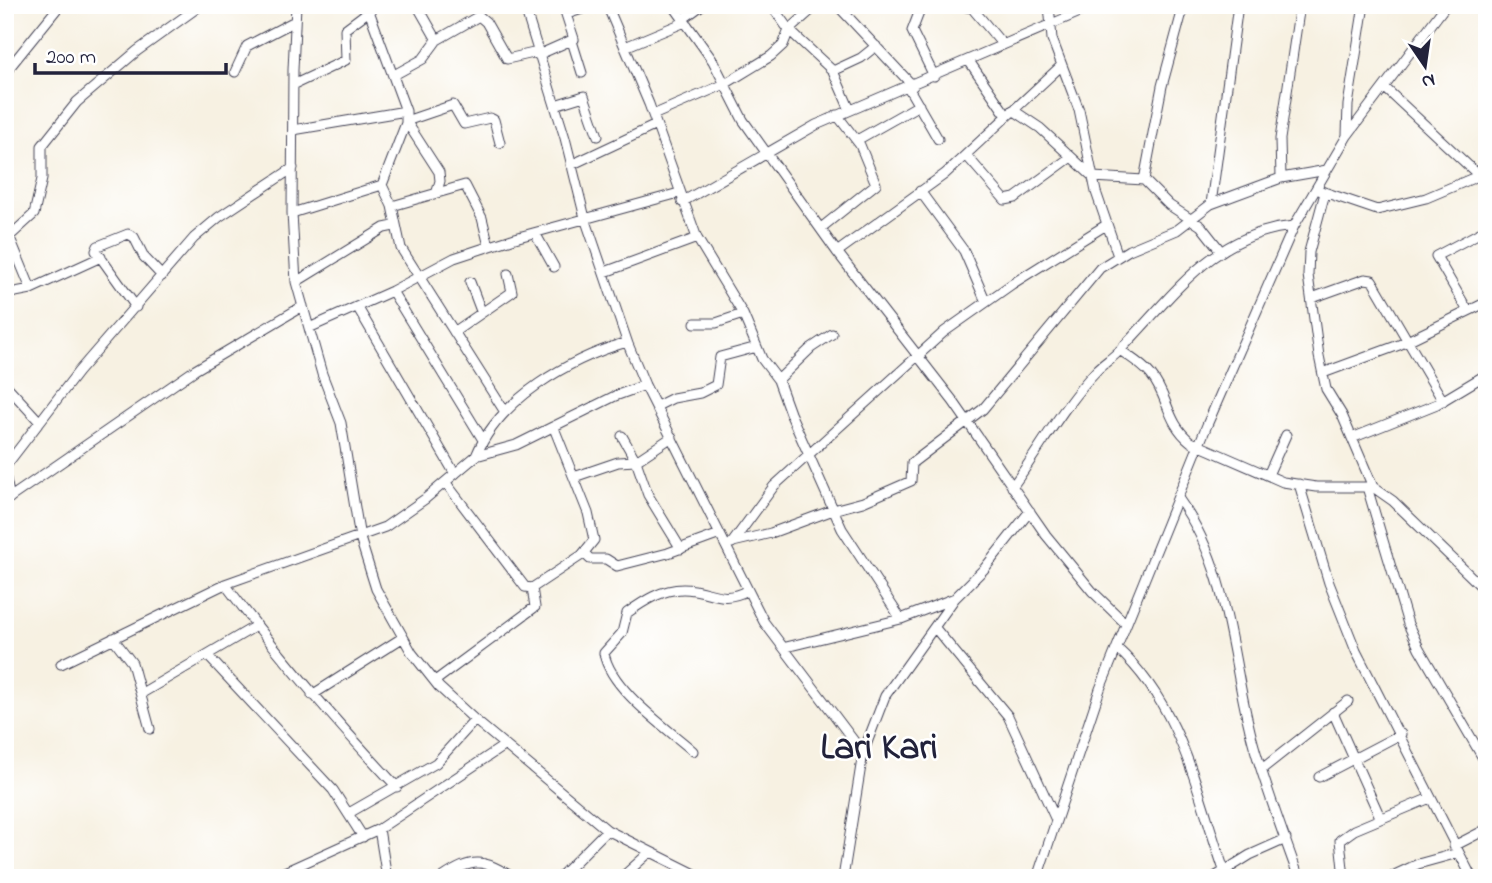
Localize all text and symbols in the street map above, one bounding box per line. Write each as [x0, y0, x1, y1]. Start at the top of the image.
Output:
scale bar [35, 32, 226, 76]
north arrow [1390, 32, 1460, 102]
text: 200 m [46, 43, 96, 73]
text: N [1419, 66, 1438, 95]
district label: Lari Kari [820, 722, 938, 776]

